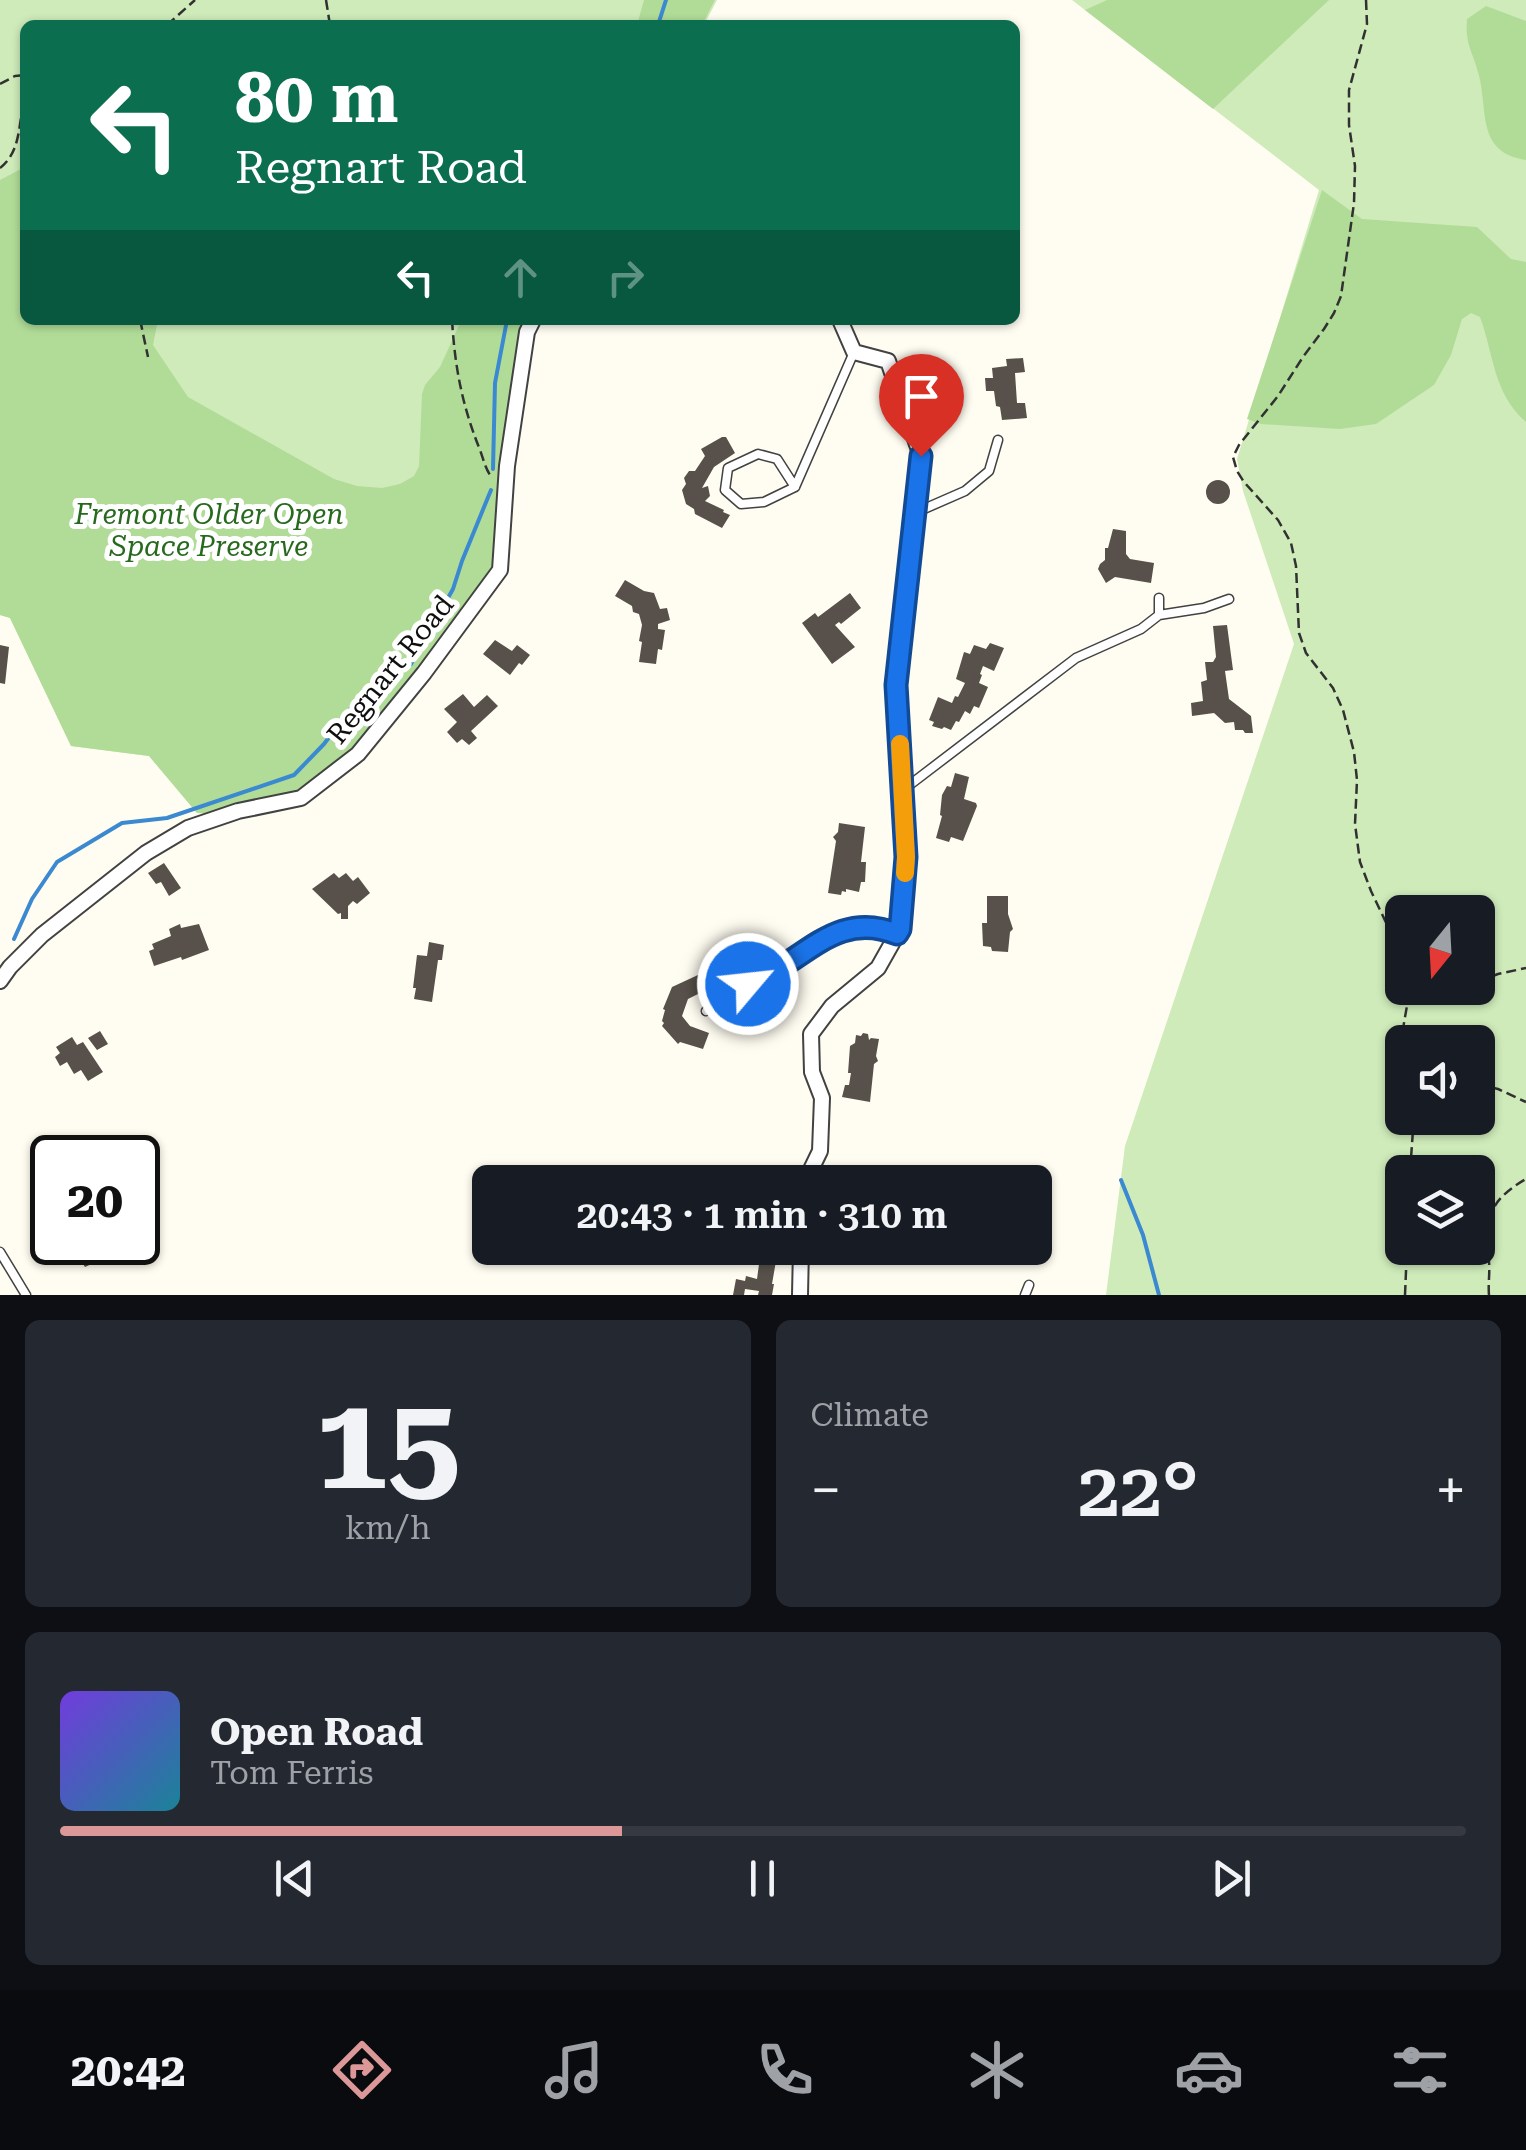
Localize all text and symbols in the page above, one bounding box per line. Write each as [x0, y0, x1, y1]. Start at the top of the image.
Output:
text: 80 m [235, 57, 399, 139]
icon: left [70, 60, 200, 190]
text: Regnart Road [235, 141, 527, 194]
icon: left [388, 250, 443, 305]
icon: ahead [493, 250, 548, 305]
icon: right [598, 250, 653, 305]
pin [879, 354, 964, 457]
icon: arrive [894, 369, 949, 424]
park label: Fremont Older Open Space Preserve [73, 498, 344, 563]
street label: Regnart Road [320, 588, 460, 750]
north arrow [1385, 895, 1495, 1005]
map controls [1385, 895, 1495, 1265]
position arrow [696, 932, 800, 1036]
button: sound [1385, 1025, 1495, 1135]
speed limit sign: 20 [30, 1135, 160, 1265]
button: layers [1385, 1155, 1495, 1265]
text: 20:43 · 1 min · 310 m [577, 1193, 948, 1237]
text: 15 [315, 1367, 461, 1520]
text: Climate [811, 1396, 929, 1434]
text: 22° [1078, 1446, 1199, 1534]
text: − [811, 1458, 841, 1522]
text: + [1435, 1458, 1466, 1522]
text: km/h [345, 1509, 431, 1547]
text: Open Road [210, 1710, 423, 1754]
text: Tom Ferris [210, 1754, 373, 1792]
icon: previous [267, 1851, 322, 1906]
icon: pause [735, 1851, 790, 1906]
icon: next [1204, 1851, 1259, 1906]
icon: directions [327, 2035, 397, 2105]
icon: music [539, 2035, 609, 2105]
icon: phone [750, 2035, 820, 2105]
icon: climate [962, 2035, 1032, 2105]
icon: car [1174, 2035, 1244, 2105]
icon: filters [1385, 2035, 1455, 2105]
text: 20:42 [71, 2044, 186, 2097]

